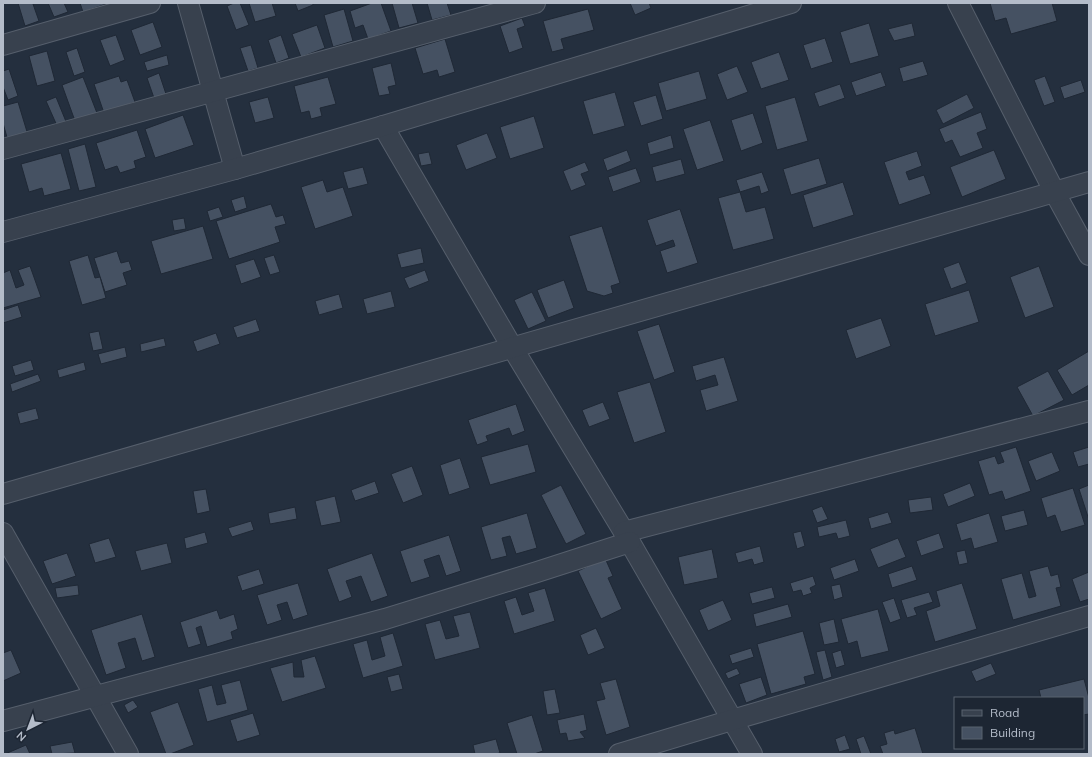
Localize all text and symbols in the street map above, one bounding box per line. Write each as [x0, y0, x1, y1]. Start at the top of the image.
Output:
legend [954, 697, 1084, 749]
text: Road [990, 705, 1019, 720]
north arrow [8, 709, 48, 749]
text: Building [990, 725, 1035, 740]
text: N [14, 728, 29, 744]

